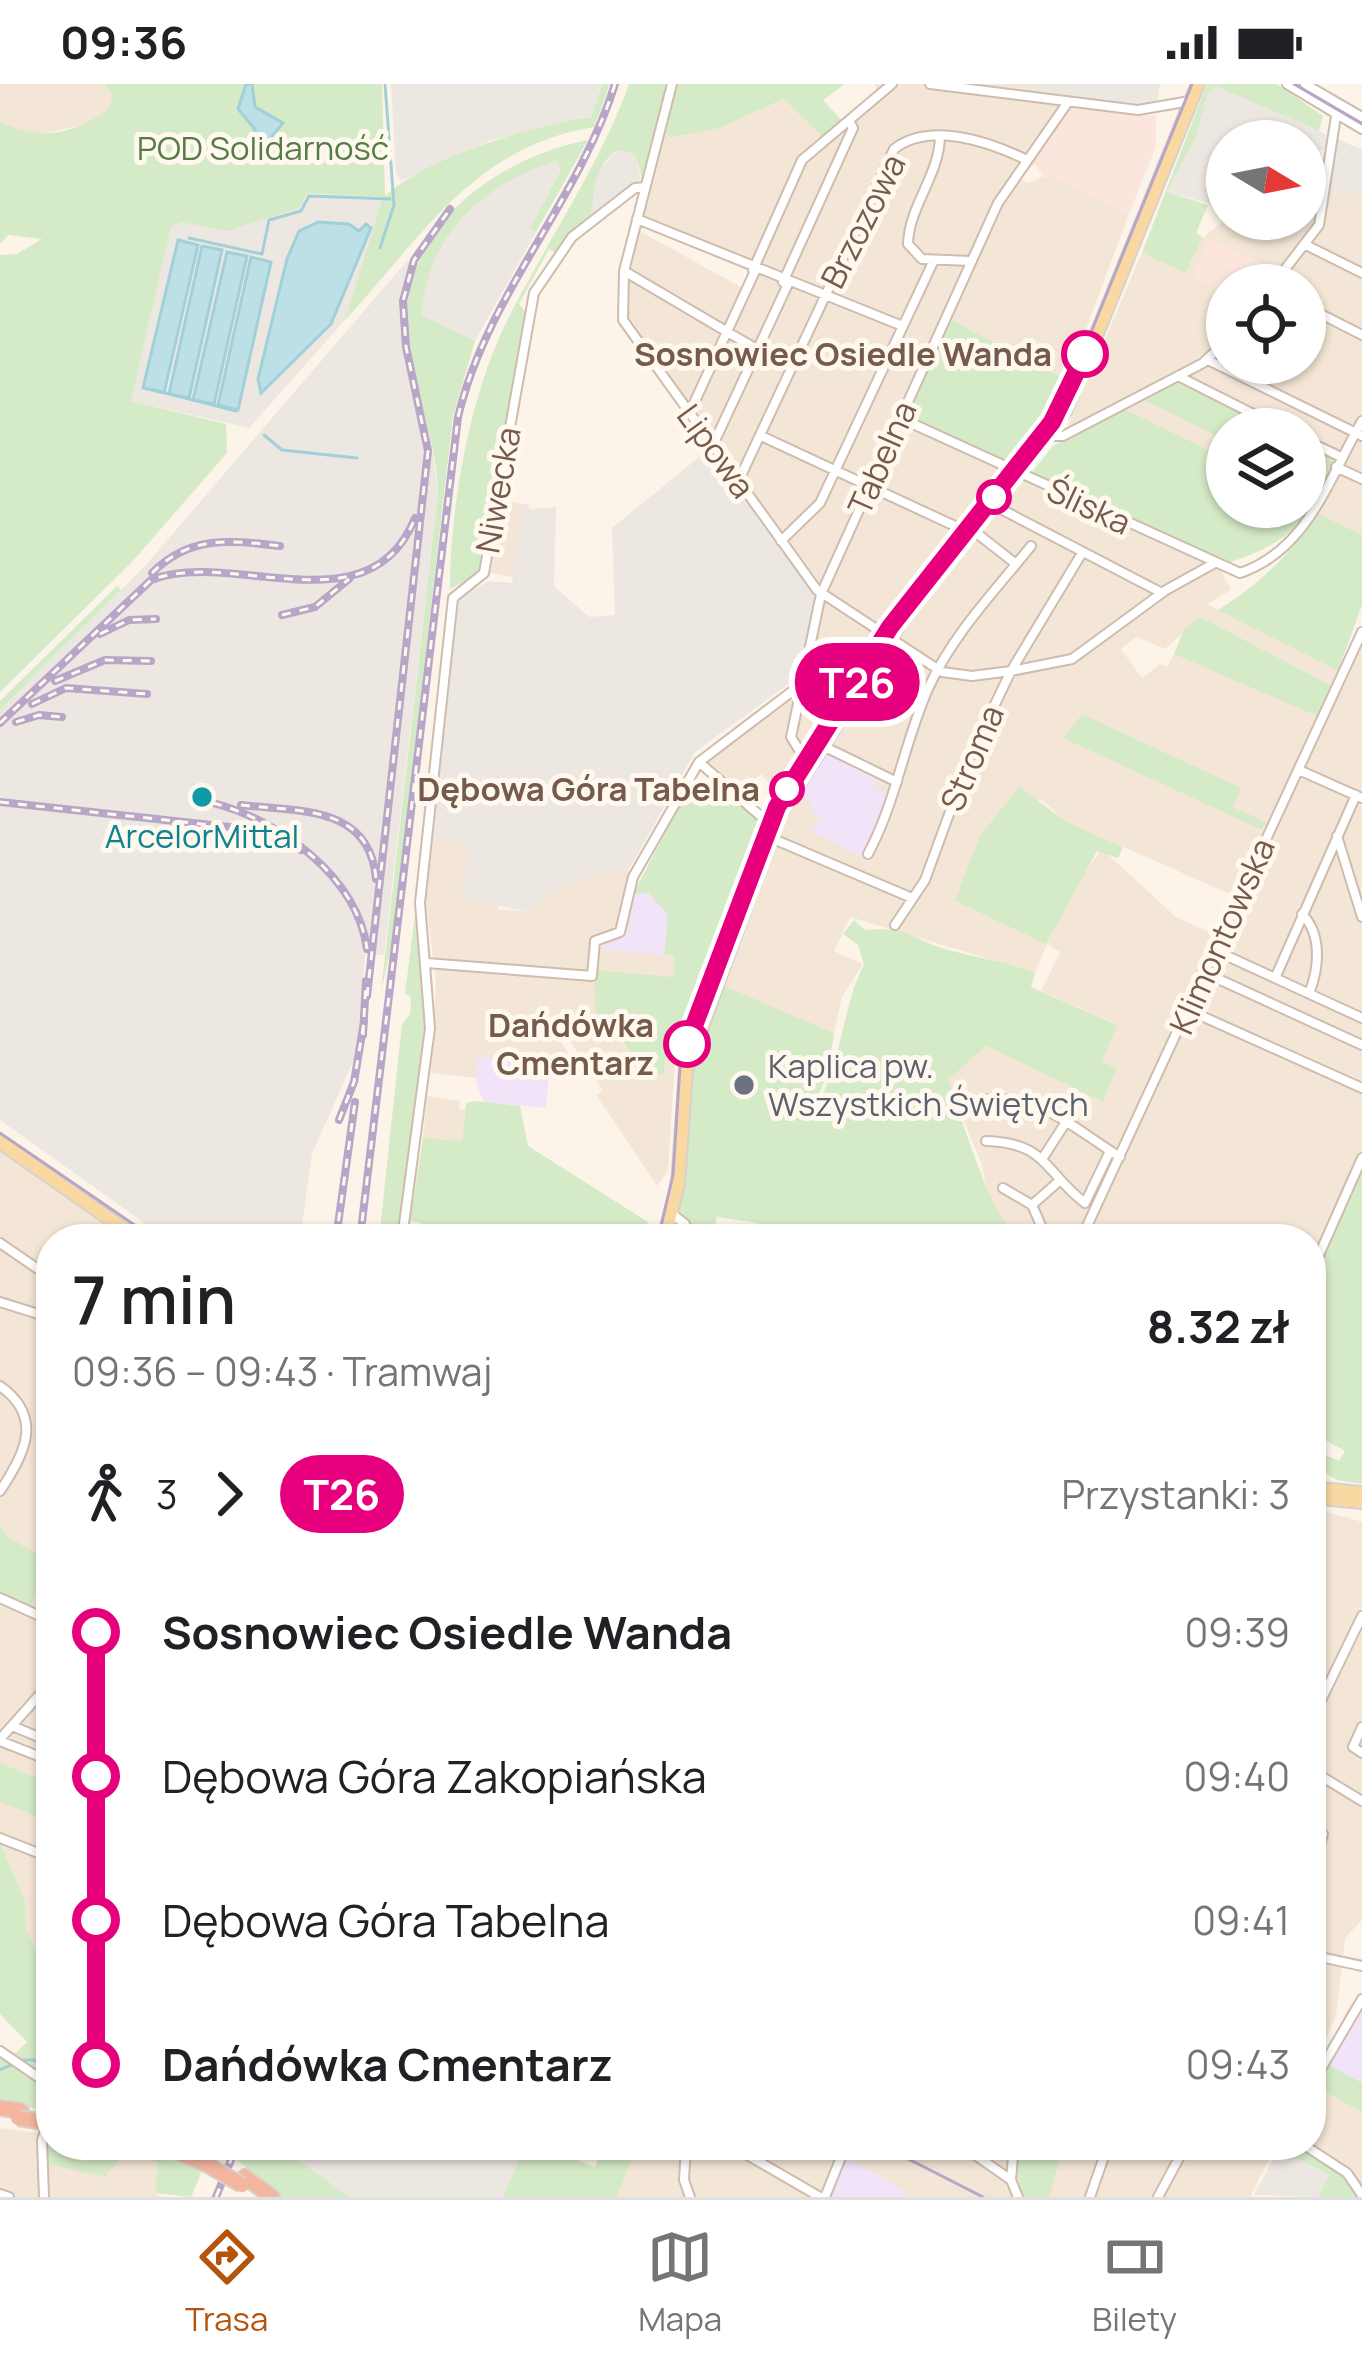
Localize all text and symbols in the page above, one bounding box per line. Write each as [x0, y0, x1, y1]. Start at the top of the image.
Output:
text: 09:36 [60, 11, 187, 73]
north arrow [1206, 120, 1326, 240]
map controls [1206, 120, 1326, 528]
park label: POD Solidarność [137, 125, 389, 170]
street label: Brzozowa [810, 146, 915, 296]
button: locate [1206, 264, 1326, 384]
place label: Sosnowiec Osiedle Wanda [634, 331, 1052, 376]
marker: Sosnowiec Osiedle Wanda [1063, 332, 1107, 376]
street label: Tabelna [837, 394, 927, 522]
street label: Lipowa [667, 395, 766, 507]
button: layers [1206, 408, 1326, 528]
street label: Niwecka [464, 423, 531, 556]
street label: Śliska [1040, 467, 1138, 544]
unlabelled marker [978, 481, 1010, 513]
line badge: T26 [788, 643, 926, 721]
text: T26 [819, 653, 895, 711]
street label: Stroma [929, 698, 1014, 818]
place label: Dębowa Góra Tabelna [417, 766, 760, 811]
marker: Dębowa Góra Tabelna [771, 773, 803, 805]
marker: ArcelorMittal [189, 784, 215, 810]
place label: ArcelorMittal [105, 813, 299, 858]
street label: Klimontowska [1158, 831, 1285, 1041]
place label: Dańdówka Cmentarz [488, 1002, 654, 1085]
marker: Dańdówka Cmentarz [665, 1022, 709, 1066]
place label: Kaplica pw. Wszystkich Świętych [768, 1043, 1089, 1126]
marker: Kaplica pw. Wszystkich Świętych [731, 1072, 757, 1098]
text: 7 min [72, 1254, 236, 1344]
text: 8.32 zł [1147, 1295, 1290, 1357]
text: 09:36 – 09:43 · Tramwaj [72, 1344, 492, 1398]
icon: walk [72, 1461, 138, 1527]
icon: forward [196, 1461, 262, 1527]
text: T26 [304, 1465, 380, 1523]
text: 3 [156, 1467, 178, 1521]
text: Przystanki: 3 [1061, 1467, 1290, 1521]
text: Sosnowiec Osiedle Wanda [162, 1601, 732, 1663]
text: 09:39 [1185, 1605, 1290, 1659]
text: Dębowa Góra Zakopiańska [162, 1745, 707, 1807]
text: 09:40 [1184, 1749, 1290, 1803]
text: Dębowa Góra Tabelna [162, 1889, 610, 1951]
text: 09:41 [1192, 1893, 1290, 1947]
text: Dańdówka Cmentarz [162, 2033, 613, 2095]
text: 09:43 [1186, 2037, 1290, 2091]
tab: Trasa [185, 2224, 268, 2341]
tab: Mapa [638, 2224, 722, 2341]
tab: Bilety [1092, 2224, 1177, 2341]

